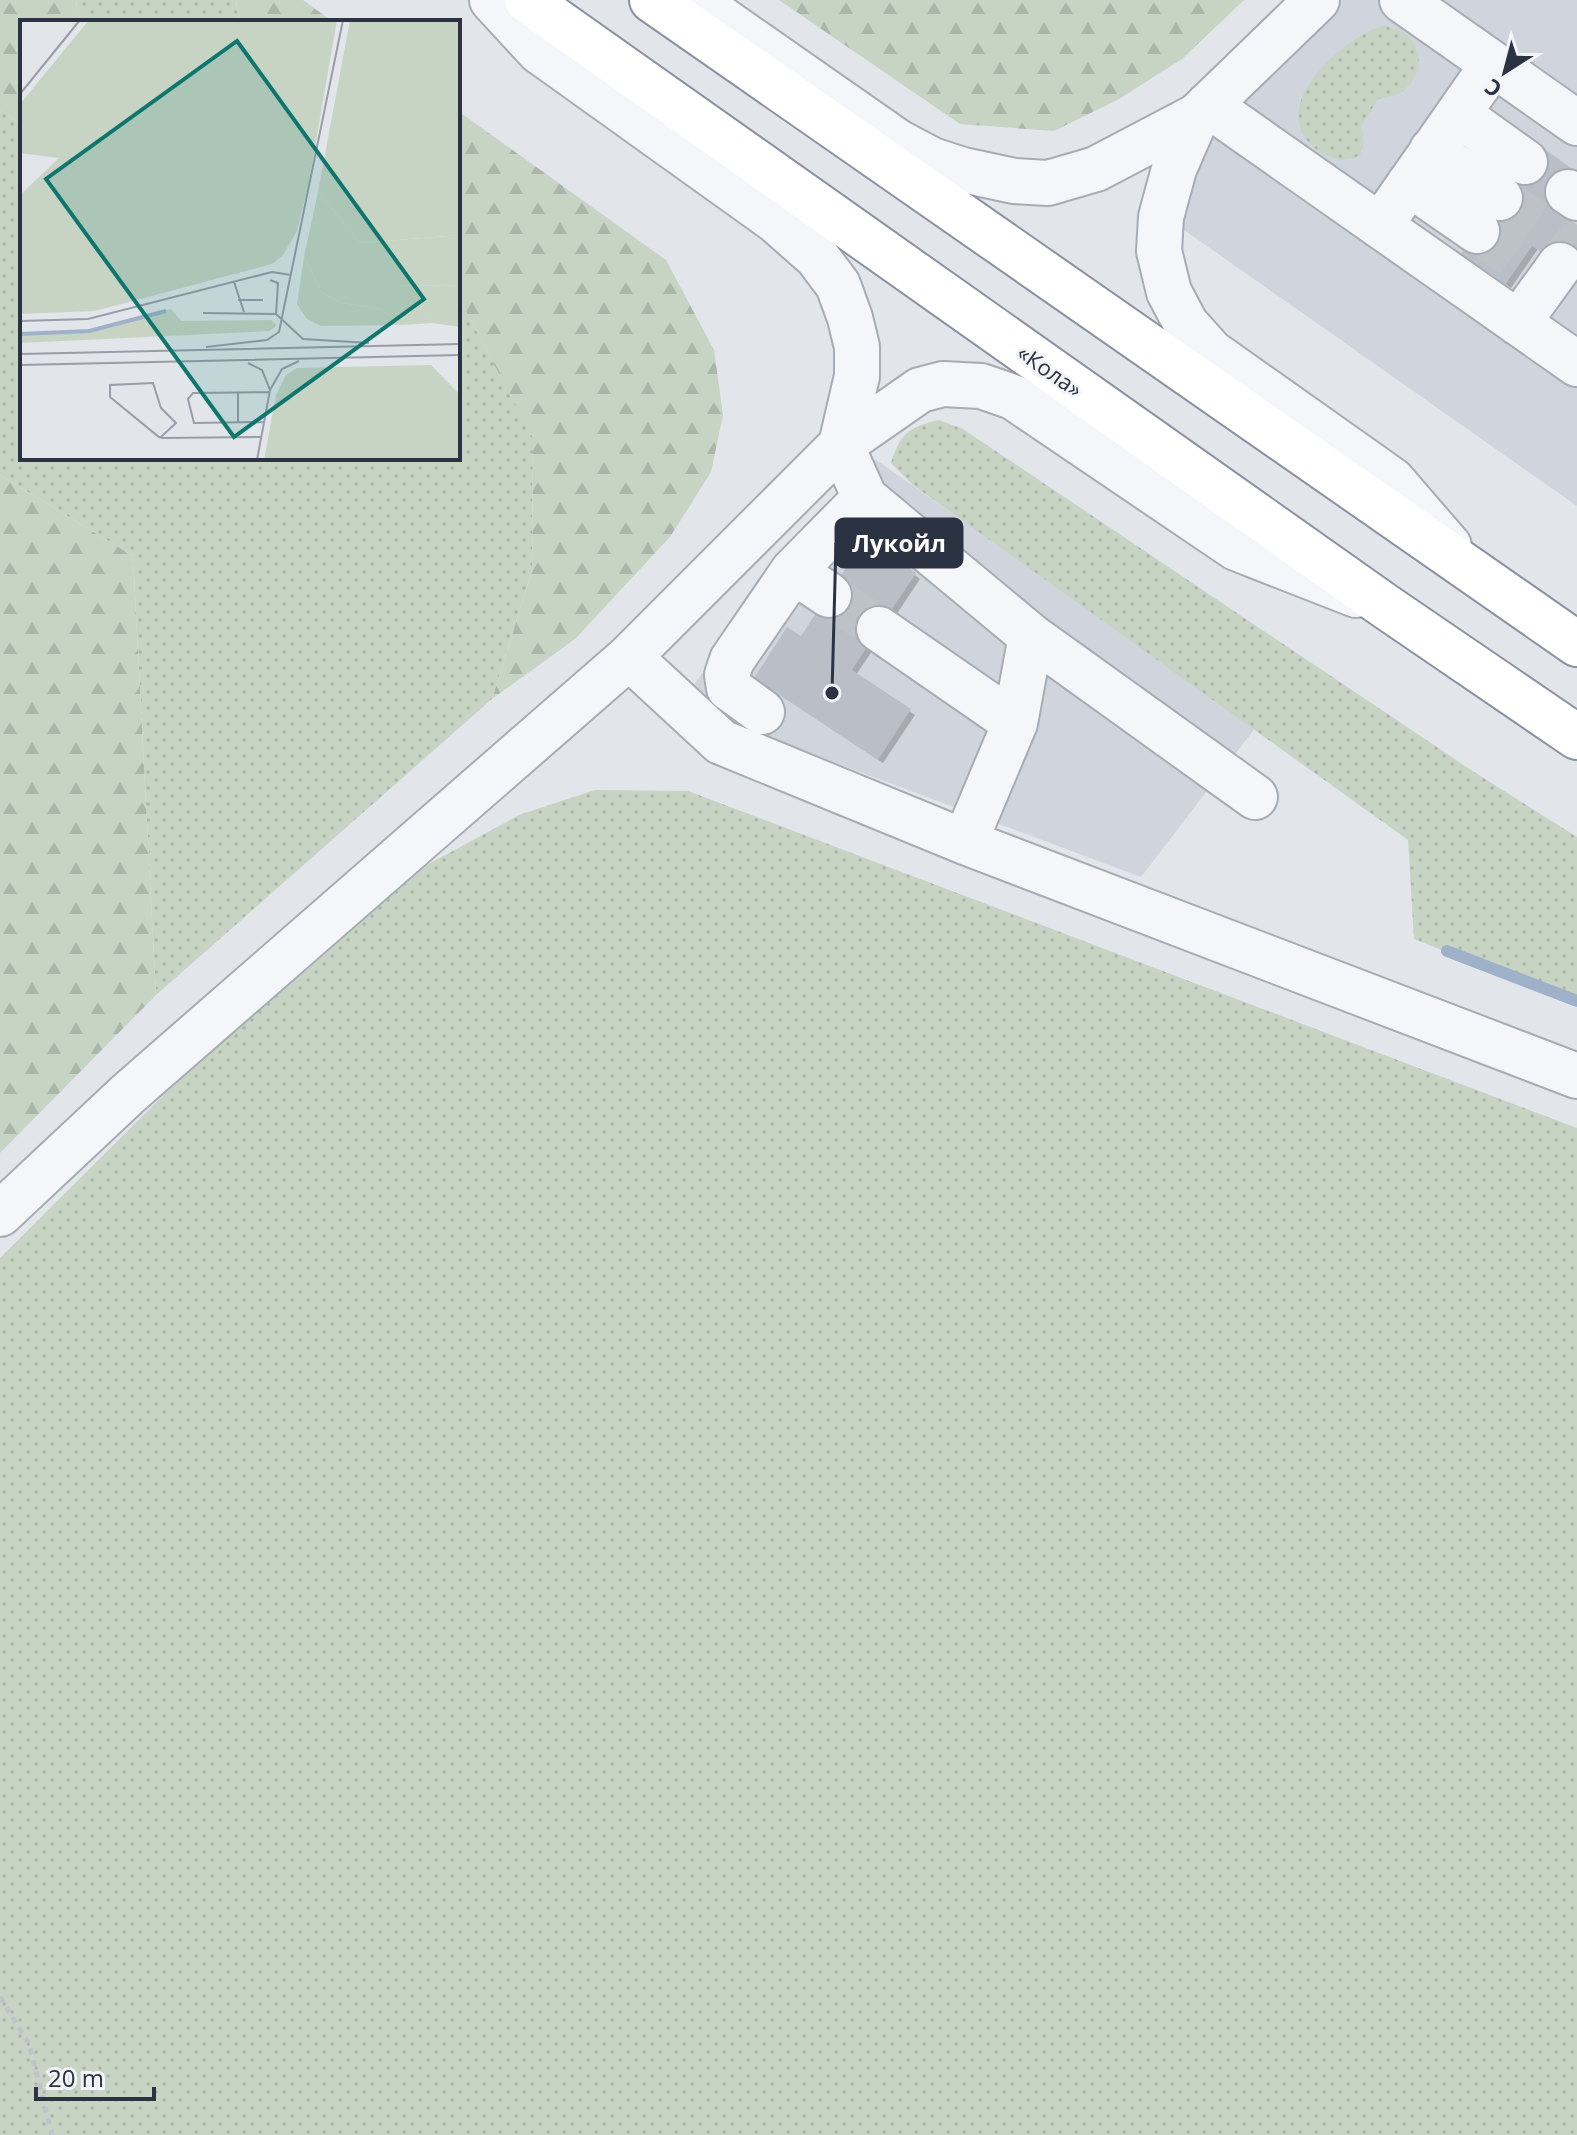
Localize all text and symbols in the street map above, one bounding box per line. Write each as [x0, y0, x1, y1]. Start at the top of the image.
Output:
inset map [20, 20, 460, 460]
north arrow [1465, 32, 1545, 112]
text: С [1478, 73, 1507, 105]
street label: «Кола» [1012, 337, 1089, 404]
callout: Лукойл [836, 519, 962, 567]
text: Лукойл [852, 526, 946, 559]
scale bar [36, 2051, 154, 2101]
text: 20 m [48, 2061, 104, 2094]

